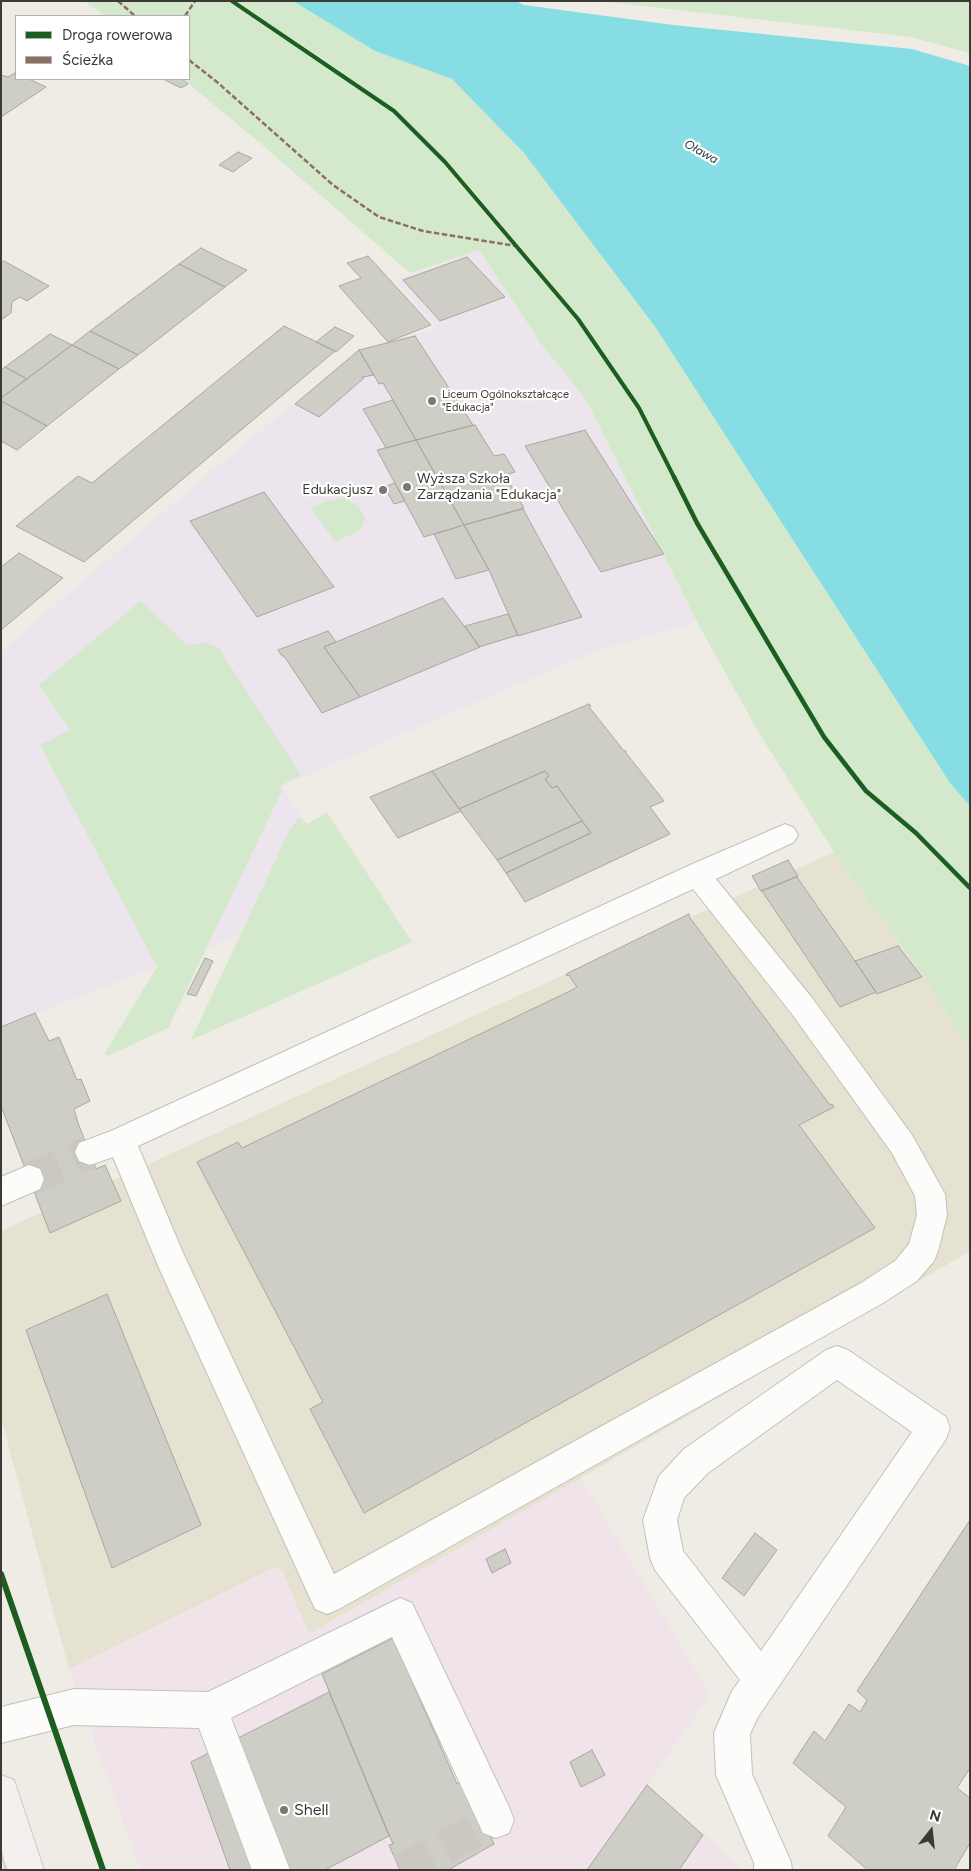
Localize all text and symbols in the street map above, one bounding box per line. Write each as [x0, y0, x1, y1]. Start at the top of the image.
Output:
legend [15, 15, 190, 80]
text: Droga rowerowa [62, 26, 172, 44]
text: Ścieżka [62, 51, 113, 69]
water label: Oława [682, 137, 720, 167]
place label: Liceum Ogólnokształcące "Edukacja" [442, 388, 569, 414]
marker: Liceum Ogólnokształcące "Edukacja" [426, 395, 438, 407]
place label: Wyższa Szkoła Zarządzania "Edukacja" [417, 471, 561, 504]
marker: Wyższa Szkoła Zarządzania "Edukacja" [401, 481, 413, 493]
place label: Edukacjusz [302, 482, 373, 498]
marker: Edukacjusz [377, 484, 389, 496]
place label: Shell [294, 1800, 329, 1820]
marker: Shell [278, 1804, 290, 1816]
north arrow [906, 1806, 956, 1856]
text: N [928, 1806, 943, 1826]

